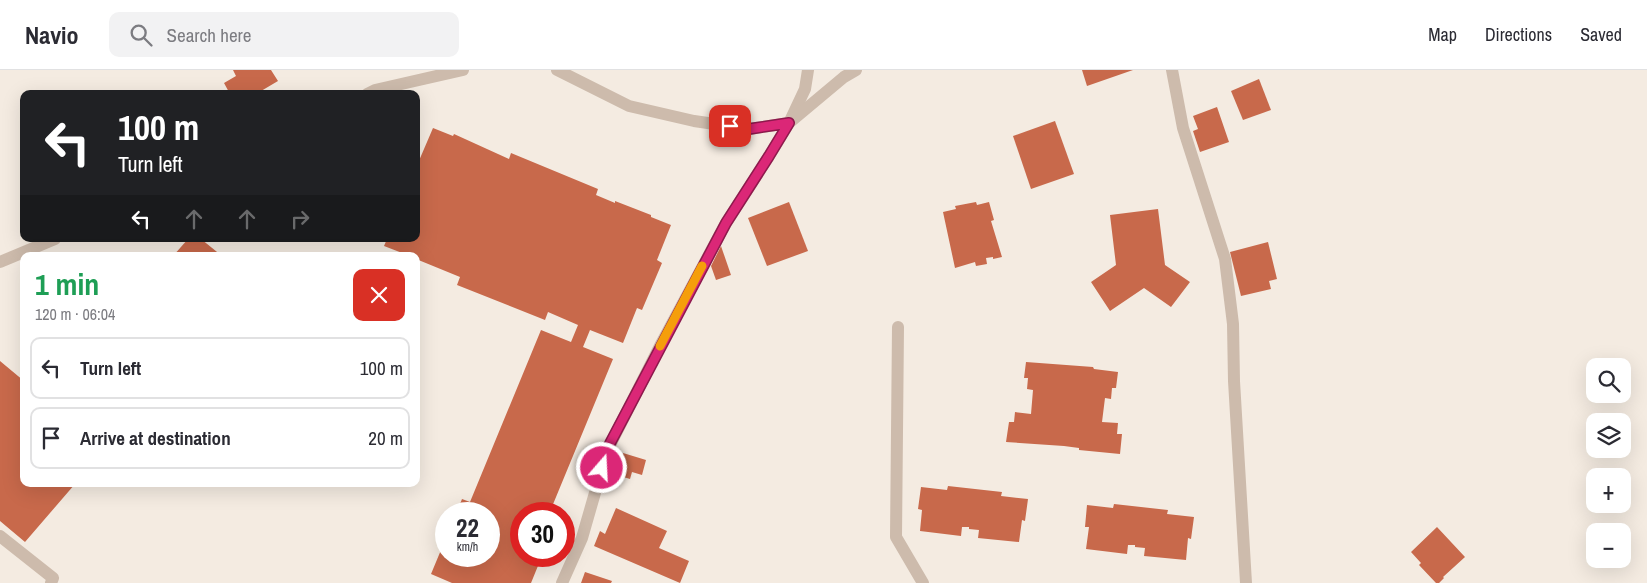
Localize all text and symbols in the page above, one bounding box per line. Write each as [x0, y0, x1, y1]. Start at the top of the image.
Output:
search box [109, 12, 459, 57]
text: Navio [25, 19, 79, 51]
icon: search [127, 21, 155, 49]
text: Search here [167, 22, 251, 48]
text: Map [1428, 22, 1457, 47]
text: Directions [1485, 22, 1552, 47]
text: Saved [1580, 22, 1622, 47]
text: 100 m [118, 104, 199, 151]
pin [709, 105, 751, 147]
icon: left [35, 110, 100, 175]
icon: arrive [716, 112, 744, 140]
text: Turn left [118, 149, 183, 179]
icon: left [127, 205, 155, 233]
icon: ahead [180, 205, 208, 233]
icon: ahead [233, 205, 261, 233]
icon: right [286, 205, 314, 233]
text: 1 min [35, 264, 99, 304]
button: close [353, 269, 405, 321]
text: 120 m · 06:04 [35, 303, 115, 325]
icon: left [37, 354, 65, 382]
text: Turn left [80, 355, 141, 381]
text: 100 m [360, 355, 403, 381]
map controls [1586, 358, 1631, 568]
button: search [1586, 358, 1631, 403]
button: layers [1586, 413, 1631, 458]
icon: arrive [37, 424, 65, 452]
text: Arrive at destination [80, 425, 231, 451]
text: 20 m [368, 425, 403, 451]
position arrow [575, 441, 627, 493]
button: + [1586, 468, 1631, 513]
speed limit sign: 30 [510, 502, 575, 567]
text: 22 [456, 511, 479, 545]
button: − [1586, 523, 1631, 568]
text: km/h [457, 539, 478, 555]

